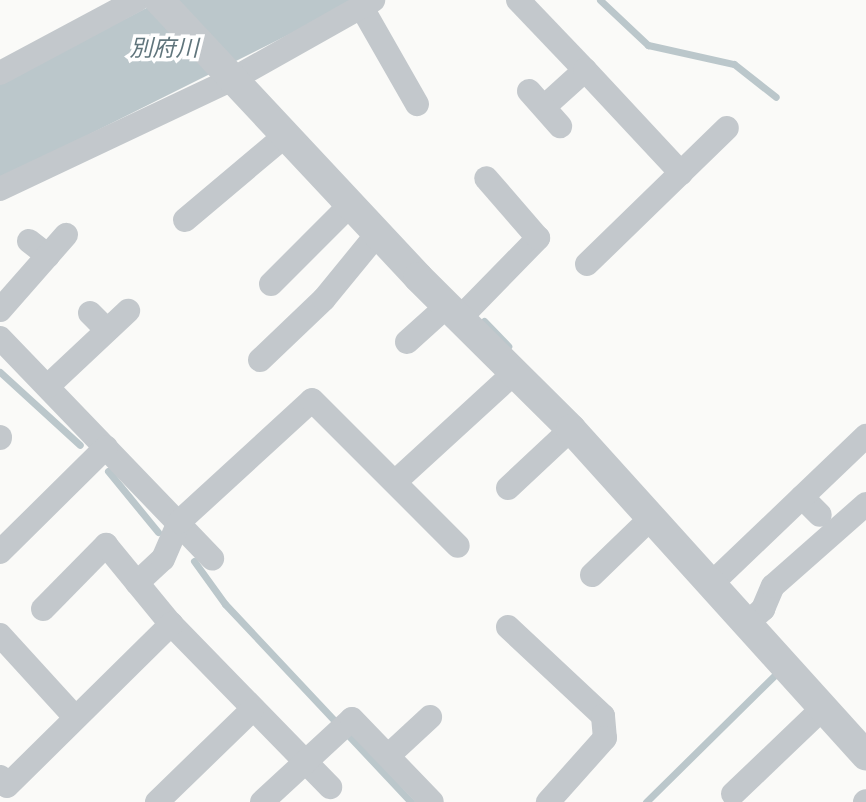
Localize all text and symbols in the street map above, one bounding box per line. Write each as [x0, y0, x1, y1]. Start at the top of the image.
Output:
water label: 別府川 [130, 34, 198, 62]

